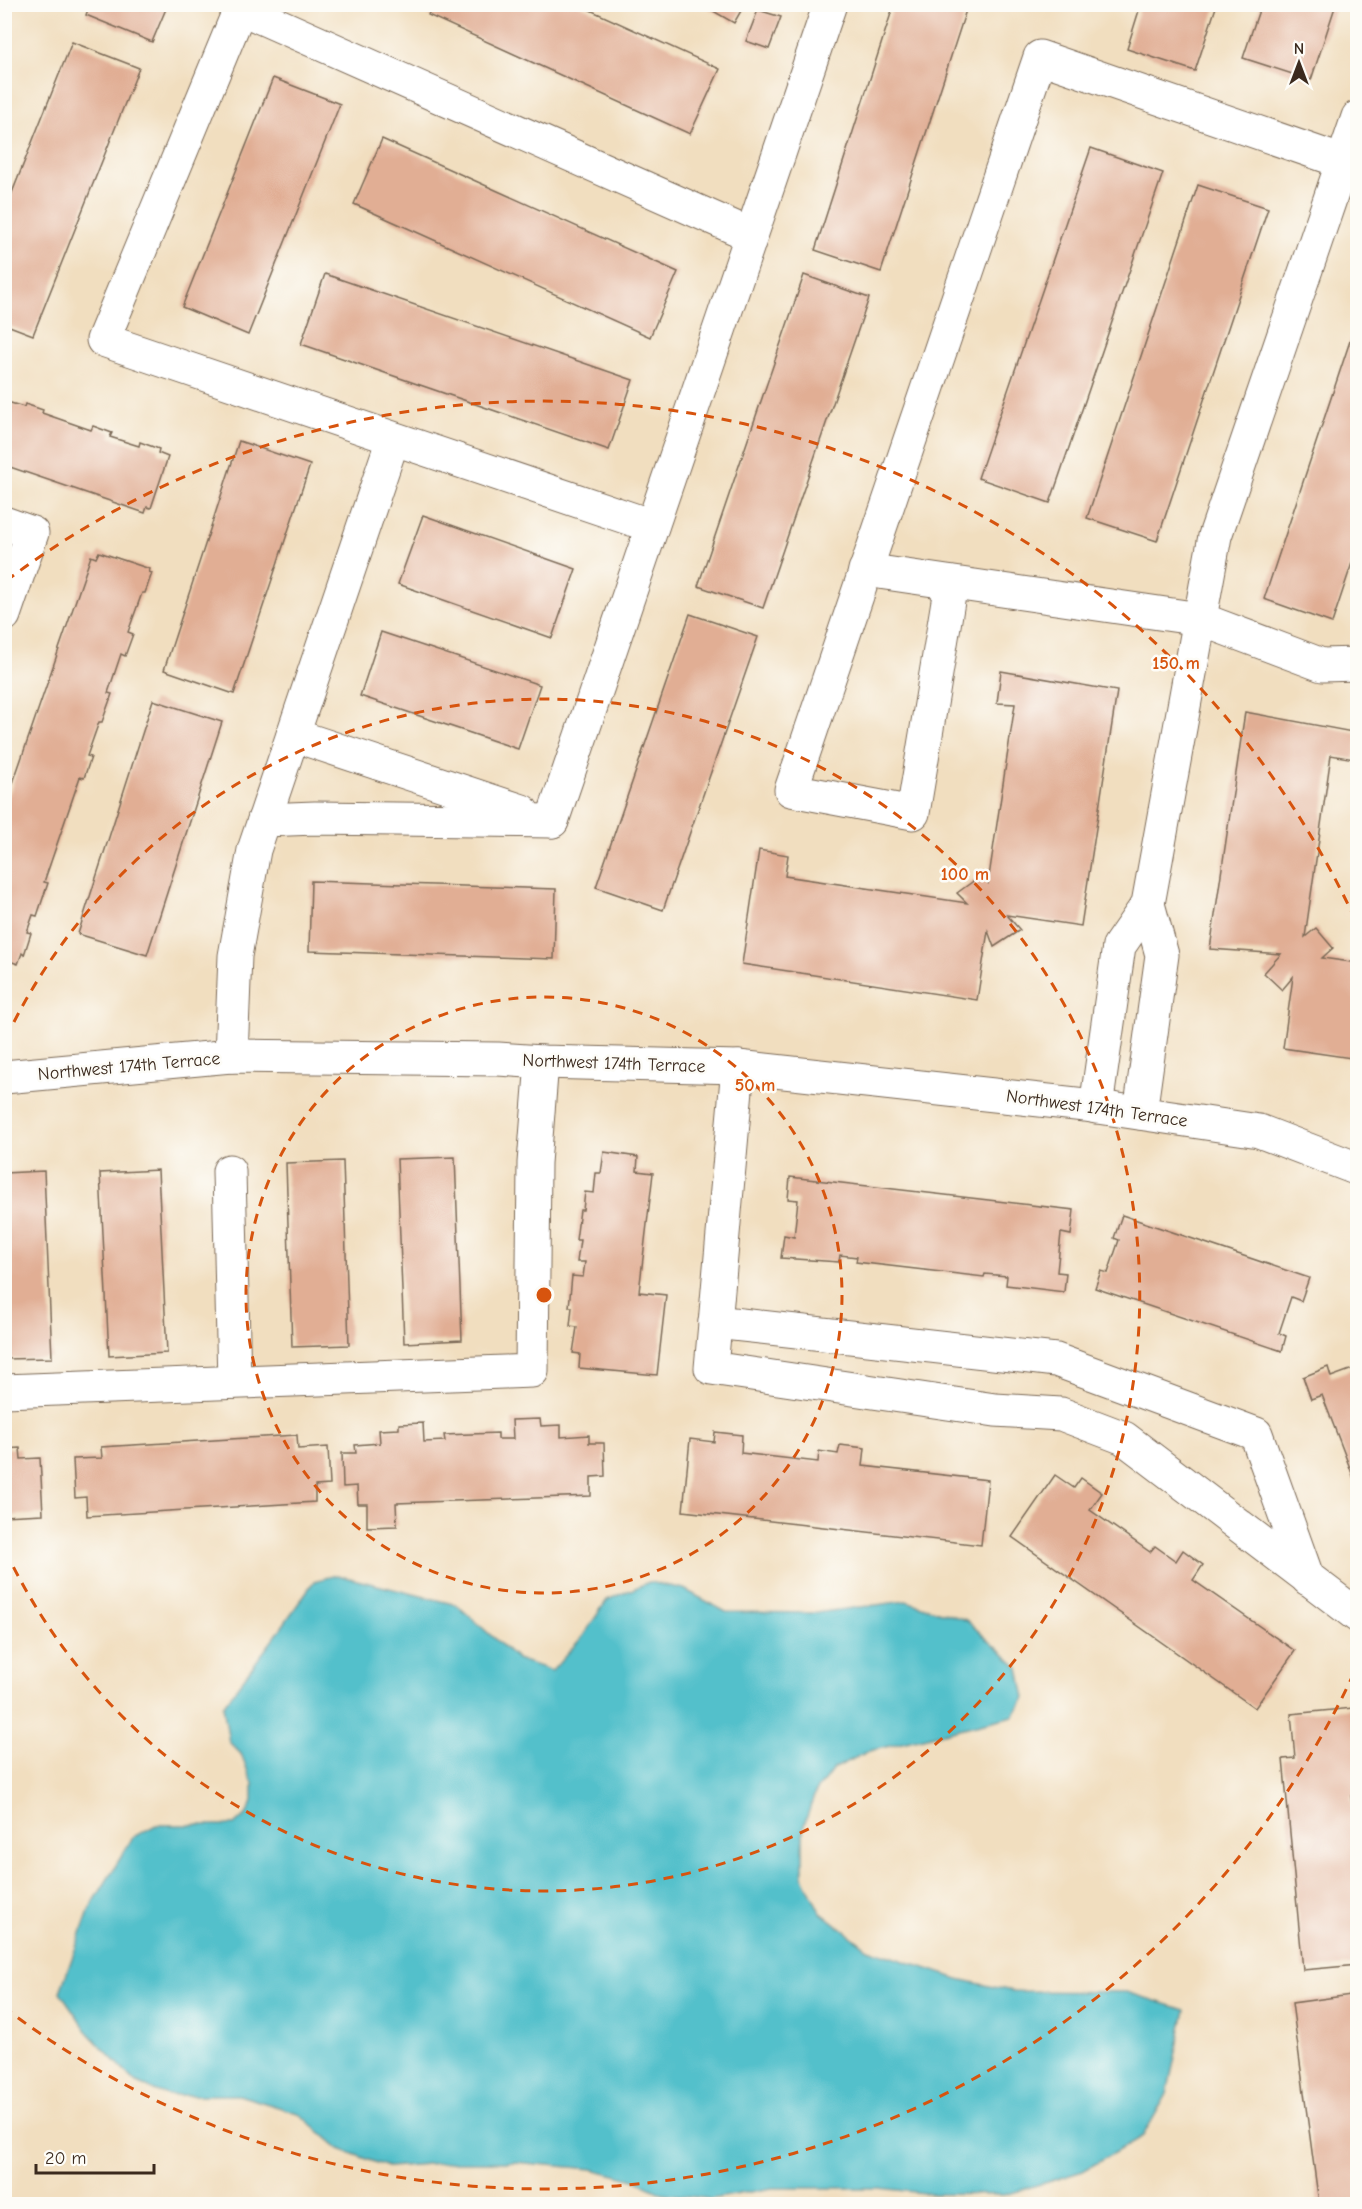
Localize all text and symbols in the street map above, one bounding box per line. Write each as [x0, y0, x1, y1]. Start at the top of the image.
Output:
north arrow [1269, 33, 1329, 93]
text: N [1294, 40, 1304, 58]
text: 150 m [1152, 653, 1200, 674]
text: 100 m [941, 864, 989, 885]
street label: Northwest 174th Terrace [37, 1048, 221, 1085]
street label: Northwest 174th Terrace [522, 1050, 706, 1077]
text: 50 m [735, 1075, 775, 1096]
street label: Northwest 174th Terrace [1005, 1085, 1189, 1132]
centre of rings [534, 1285, 554, 1305]
scale bar [36, 2137, 154, 2175]
text: 20 m [45, 2148, 86, 2169]

